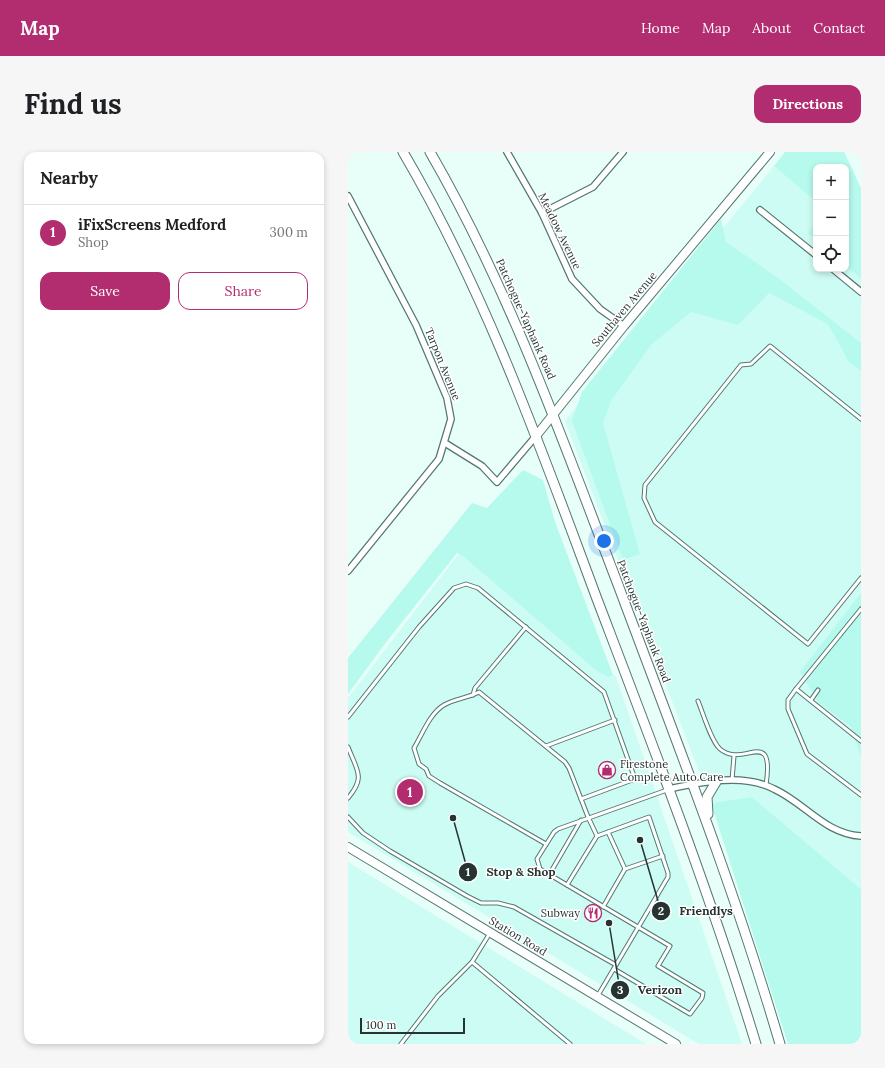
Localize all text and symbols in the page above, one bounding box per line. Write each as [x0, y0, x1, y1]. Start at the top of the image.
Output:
text: Map [20, 16, 60, 40]
text: Home [641, 19, 680, 37]
text: Map [702, 19, 730, 37]
text: About [752, 19, 791, 37]
text: Contact [813, 19, 865, 37]
button: Directions [754, 85, 861, 123]
text: Find us [24, 86, 122, 122]
map controls [813, 164, 849, 272]
button: + [813, 164, 849, 200]
text: Nearby [40, 167, 98, 189]
street label: Meadow Avenue [535, 190, 585, 272]
button: − [813, 200, 849, 236]
text: iFixScreens Medford [78, 215, 226, 234]
text: 1 [50, 224, 56, 241]
text: 300 m [270, 224, 308, 241]
text: Shop [78, 234, 109, 251]
button: locate [813, 236, 849, 272]
street label: Patchogue-Yaphank Road [493, 256, 559, 382]
street label: Southaven Avenue [588, 268, 660, 350]
button: Save [40, 272, 170, 310]
button: Share [178, 272, 308, 310]
street label: Tarpon Avenue [422, 326, 464, 402]
your location [594, 531, 614, 551]
street label: Patchogue-Yaphank Road [614, 557, 674, 685]
place label: Firestone Complete Auto Care [620, 757, 724, 784]
shop icon: Firestone Complete Auto Care [597, 760, 617, 780]
pin: 1 [397, 777, 423, 807]
callout: Stop & Shop [458, 860, 563, 884]
text: 1 [466, 864, 471, 879]
text: Stop & Shop [487, 864, 555, 879]
callout: Friendlys [651, 899, 741, 923]
restaurant icon: Subway [583, 903, 603, 923]
text: 2 [658, 903, 664, 918]
text: Friendlys [679, 903, 733, 918]
place label: Subway [541, 906, 580, 920]
street label: Station Road [487, 913, 550, 959]
callout: Verizon [610, 978, 691, 1002]
text: 3 [617, 982, 624, 997]
text: Verizon [638, 982, 682, 997]
scale bar [360, 1016, 465, 1035]
text: 100 m [366, 1018, 396, 1032]

